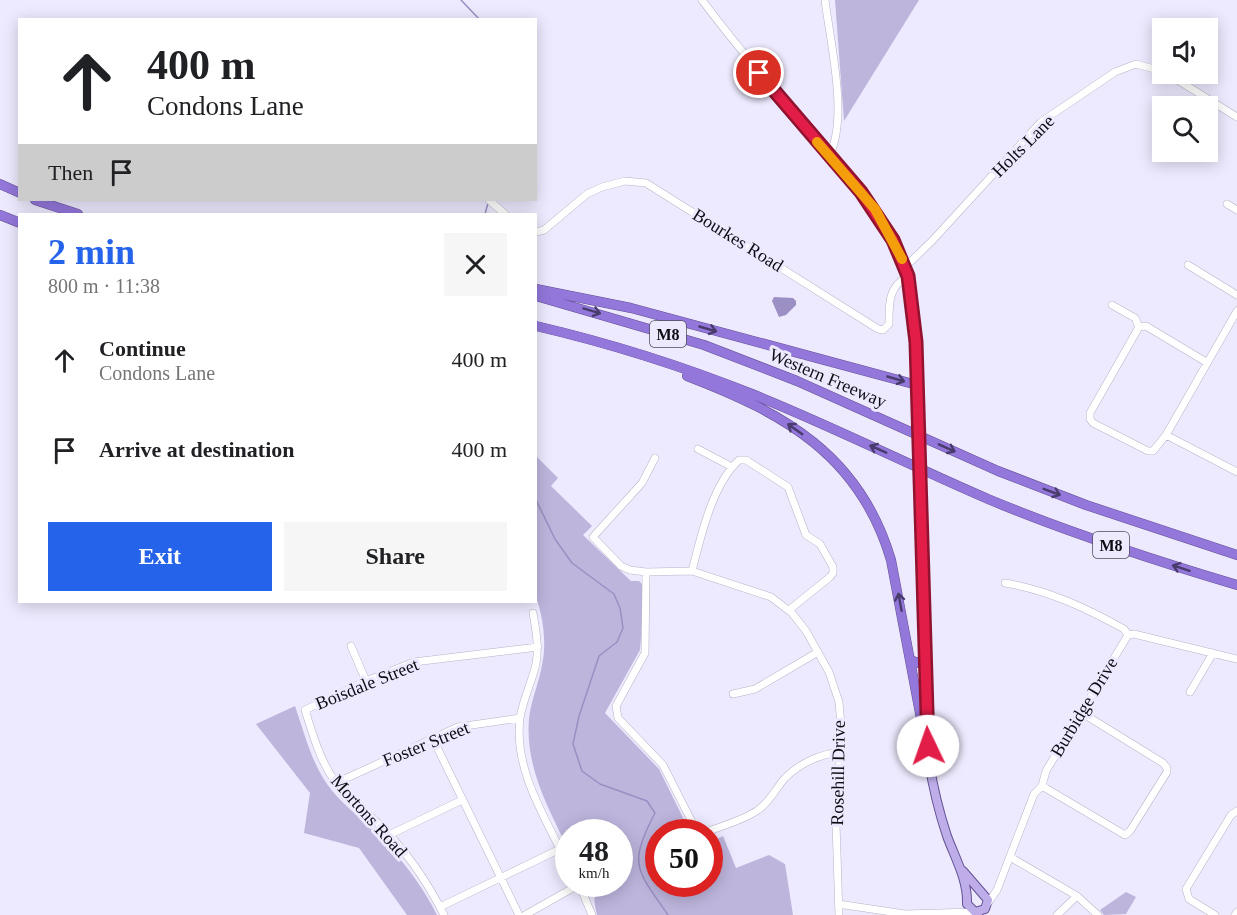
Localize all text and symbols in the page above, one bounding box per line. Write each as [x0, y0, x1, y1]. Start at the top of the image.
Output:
map controls [1152, 18, 1218, 162]
button: sound [1152, 18, 1218, 84]
icon: ahead [48, 42, 126, 120]
text: 400 m [147, 42, 256, 88]
pin [733, 47, 784, 98]
icon: arrive [742, 56, 775, 89]
text: Condons Lane [147, 91, 304, 121]
button: search [1152, 96, 1218, 162]
street label: Holts Lane [988, 111, 1058, 181]
icon: arrive [105, 156, 138, 189]
text: Then [48, 160, 93, 185]
street label: Bourkes Road [689, 204, 787, 276]
text: 2 min [48, 232, 135, 272]
button: close [444, 233, 507, 296]
text: 800 m · 11:38 [48, 275, 160, 297]
one-way arrow [582, 306, 601, 317]
road number: M8 [650, 321, 686, 347]
one-way arrow [698, 324, 717, 335]
text: Continue [99, 336, 186, 361]
icon: ahead [48, 344, 81, 377]
street label: Western Freeway [767, 344, 889, 412]
text: 400 m [451, 347, 507, 372]
text: Condons Lane [99, 362, 215, 384]
one-way arrow [886, 374, 905, 385]
one-way arrow [788, 423, 804, 435]
icon: arrive [48, 434, 81, 467]
text: Arrive at destination [99, 437, 295, 462]
text: 400 m [451, 437, 507, 462]
one-way arrow [869, 442, 887, 454]
one-way arrow [937, 443, 955, 454]
one-way arrow [1042, 487, 1061, 498]
button: Exit [48, 522, 272, 591]
button: Share [284, 522, 507, 591]
road number: M8 [1093, 532, 1129, 558]
one-way arrow [1172, 562, 1191, 573]
one-way arrow [894, 593, 905, 612]
street label: Boisdale Street [312, 654, 422, 714]
street label: Burbidge Drive [1046, 654, 1122, 760]
position arrow [896, 714, 960, 778]
street label: Foster Street [380, 718, 472, 770]
street label: Rosehill Drive [827, 720, 849, 826]
street label: Mortons Road [327, 771, 411, 861]
speed limit sign: 50 [645, 819, 723, 897]
text: 48 [579, 834, 609, 867]
text: km/h [579, 865, 609, 881]

